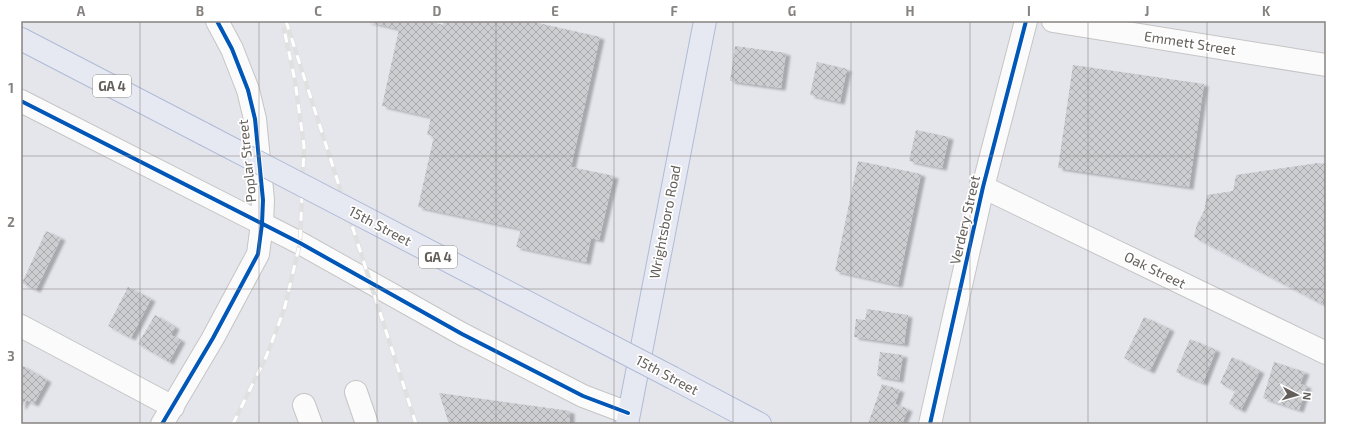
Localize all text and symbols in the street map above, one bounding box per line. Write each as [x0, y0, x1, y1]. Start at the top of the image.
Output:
text: A [77, 3, 86, 19]
text: B [196, 3, 204, 19]
text: C [314, 3, 322, 19]
text: D [433, 3, 442, 19]
text: E [551, 3, 559, 19]
text: F [670, 3, 678, 19]
text: G [788, 3, 796, 19]
text: H [906, 3, 915, 19]
text: I [1027, 3, 1031, 19]
text: J [1145, 3, 1149, 19]
text: K [1262, 3, 1271, 19]
street label: Emmett Street [1143, 27, 1237, 58]
road number: GA 4 [93, 75, 131, 97]
text: 1 [8, 80, 14, 96]
street label: Poplar Street [234, 119, 259, 203]
street label: Wrightsboro Road [645, 164, 684, 280]
street label: Verdery Street [946, 174, 983, 266]
street label: 15th Street [346, 202, 415, 249]
text: 2 [7, 214, 15, 230]
road number: GA 4 [419, 246, 457, 268]
street label: Oak Street [1122, 247, 1189, 292]
text: 3 [7, 348, 15, 364]
street label: 15th Street [633, 351, 702, 398]
north arrow [1277, 375, 1317, 415]
text: N [1301, 391, 1314, 401]

